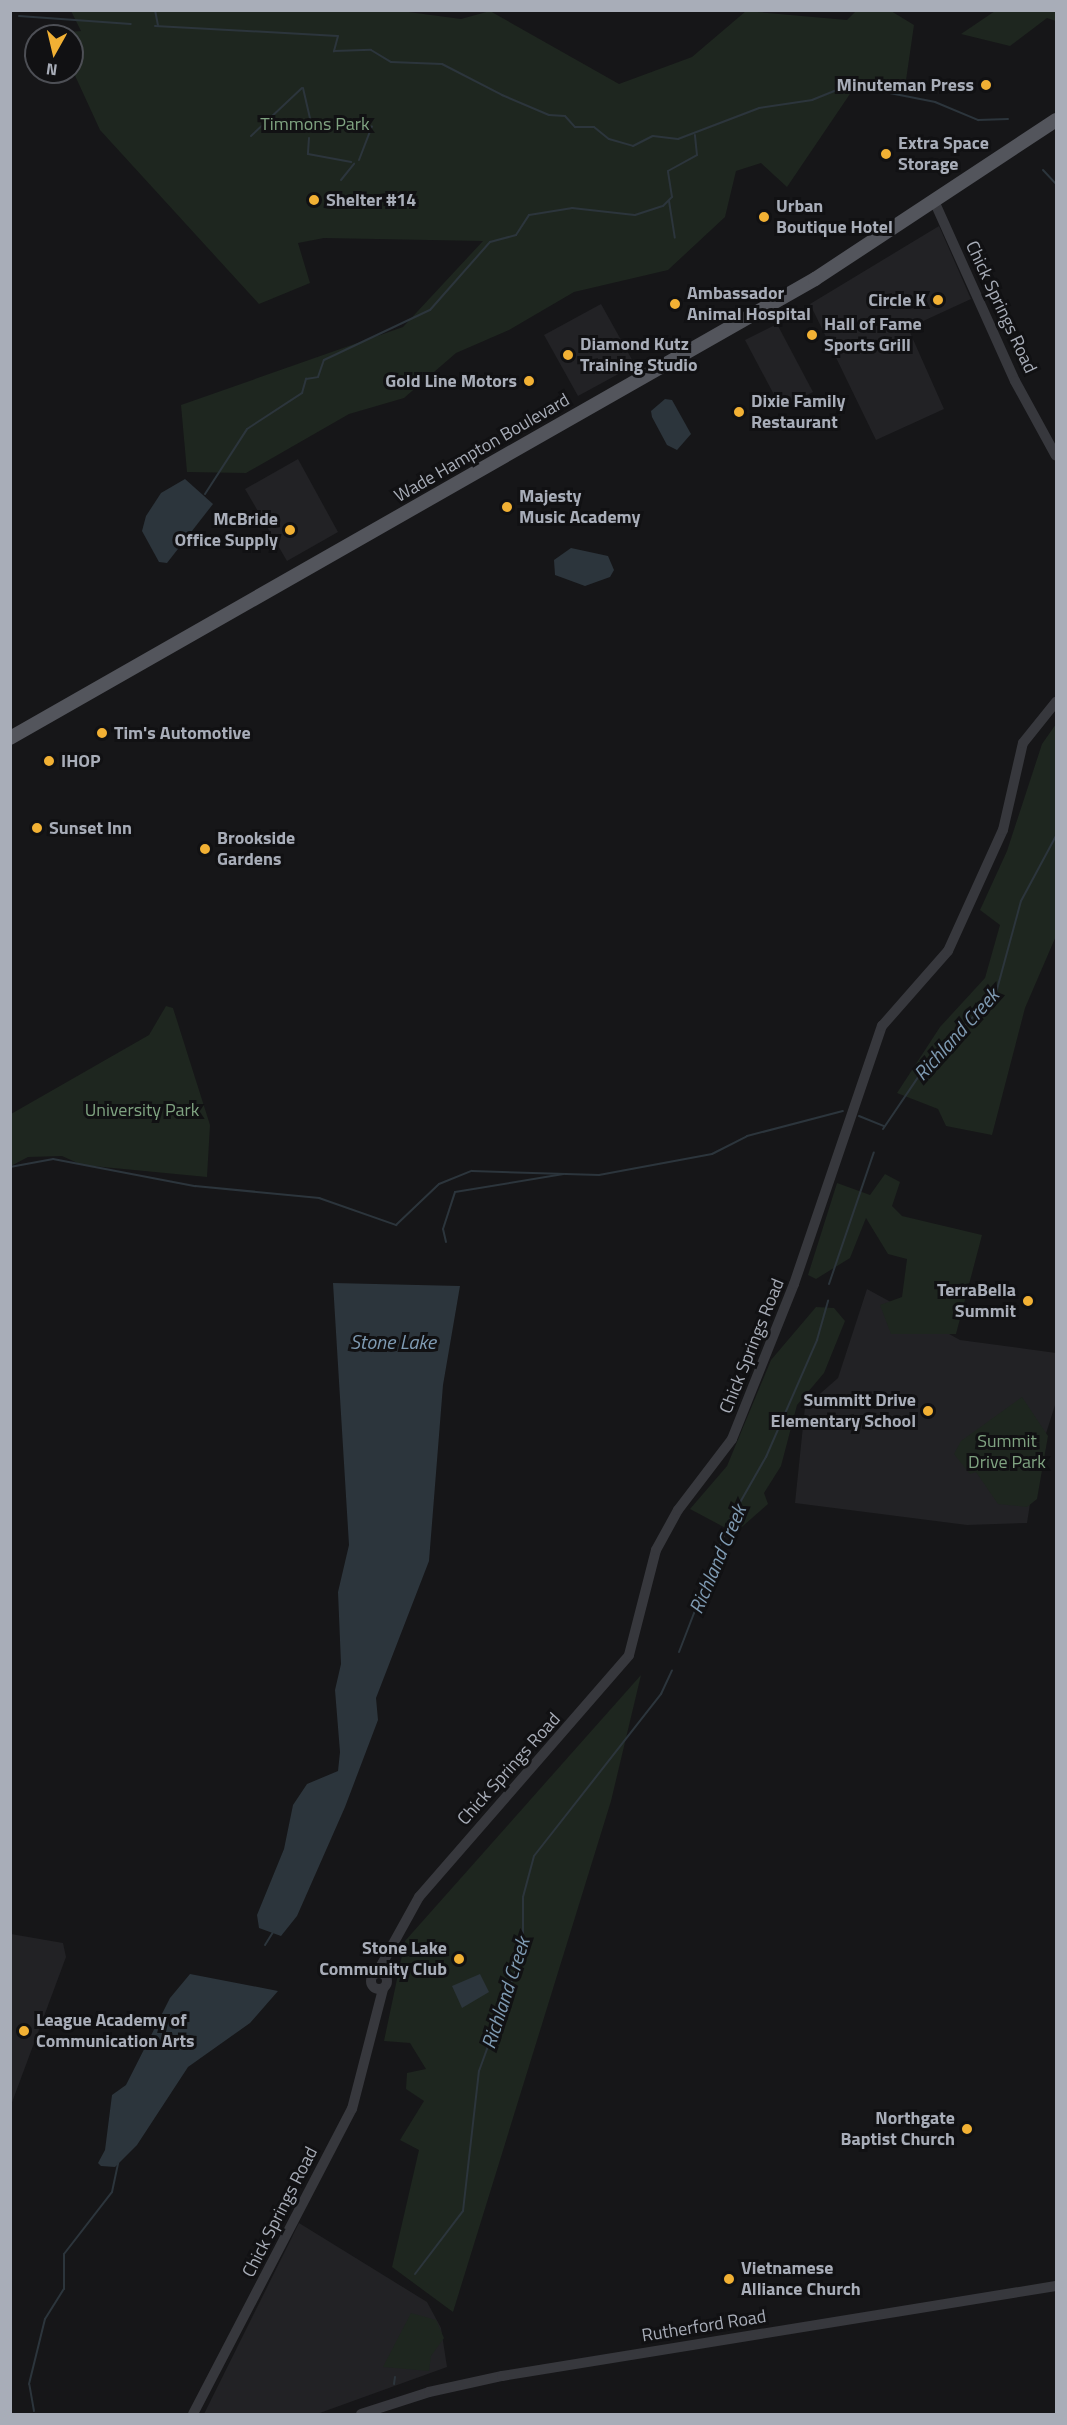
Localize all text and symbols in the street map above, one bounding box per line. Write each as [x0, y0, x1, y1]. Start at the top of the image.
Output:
north arrow [24, 24, 84, 84]
text: N [45, 57, 59, 82]
place label: Minuteman Press [837, 74, 974, 96]
marker: Minuteman Press [979, 78, 993, 92]
park label: Timmons Park [260, 113, 370, 135]
place label: Extra Space Storage [898, 133, 989, 176]
marker: Extra Space Storage [879, 147, 893, 161]
place label: Shelter #14 [326, 189, 416, 211]
marker: Shelter #14 [307, 193, 321, 207]
place label: Urban Boutique Hotel [776, 196, 893, 238]
marker: Urban Boutique Hotel [757, 210, 771, 224]
street label: Chick Springs Road [961, 237, 1041, 377]
place label: Ambassador Animal Hospital [687, 283, 811, 326]
place label: Circle K [868, 289, 926, 311]
marker: Circle K [931, 293, 945, 307]
marker: Ambassador Animal Hospital [668, 297, 682, 311]
place label: Hall of Fame Sports Grill [824, 314, 922, 356]
marker: Hall of Fame Sports Grill [805, 328, 819, 342]
place label: Diamond Kutz Training Studio [580, 334, 698, 376]
marker: Diamond Kutz Training Studio [561, 348, 575, 362]
place label: Gold Line Motors [385, 370, 517, 392]
marker: Gold Line Motors [522, 374, 536, 388]
street label: Wade Hampton Boulevard [391, 389, 573, 507]
place label: Dixie Family Restaurant [751, 391, 845, 434]
marker: Dixie Family Restaurant [732, 405, 746, 419]
place label: Majesty Music Academy [519, 486, 641, 528]
marker: Majesty Music Academy [500, 500, 514, 514]
place label: McBride Office Supply [174, 509, 278, 552]
marker: McBride Office Supply [283, 523, 297, 537]
place label: Tim's Automotive [114, 722, 251, 744]
marker: Tim's Automotive [95, 726, 109, 740]
place label: IHOP [61, 750, 101, 772]
marker: IHOP [42, 754, 56, 768]
place label: Sunset Inn [49, 817, 132, 839]
marker: Sunset Inn [30, 821, 44, 835]
place label: Brookside Gardens [217, 828, 295, 870]
marker: Brookside Gardens [198, 842, 212, 856]
water label: Richland Creek [908, 983, 1004, 1085]
park label: University Park [85, 1099, 199, 1121]
street label: Chick Springs Road [715, 1275, 789, 1417]
place label: TerraBella Summit [937, 1280, 1016, 1322]
marker: TerraBella Summit [1021, 1294, 1035, 1308]
water label: Stone Lake [350, 1329, 436, 1353]
place label: Summitt Drive Elementary School [771, 1390, 916, 1432]
marker: Summitt Drive Elementary School [921, 1404, 935, 1418]
park label: Summit Drive Park [968, 1431, 1046, 1474]
water label: Richland Creek [683, 1501, 751, 1617]
street label: Chick Springs Road [453, 1708, 565, 1830]
water label: Richland Creek [476, 1934, 534, 2052]
place label: Stone Lake Community Club [319, 1938, 447, 1980]
marker: Stone Lake Community Club [452, 1952, 466, 1966]
place label: League Academy of Communication Arts [36, 2010, 194, 2052]
marker: League Academy of Communication Arts [17, 2024, 31, 2038]
place label: Northgate Baptist Church [840, 2108, 955, 2150]
marker: Northgate Baptist Church [960, 2122, 974, 2136]
street label: Chick Springs Road [238, 2143, 322, 2281]
place label: Vietnamese Alliance Church [741, 2258, 861, 2300]
marker: Vietnamese Alliance Church [722, 2272, 736, 2286]
street label: Rutherford Road [640, 2306, 768, 2346]

